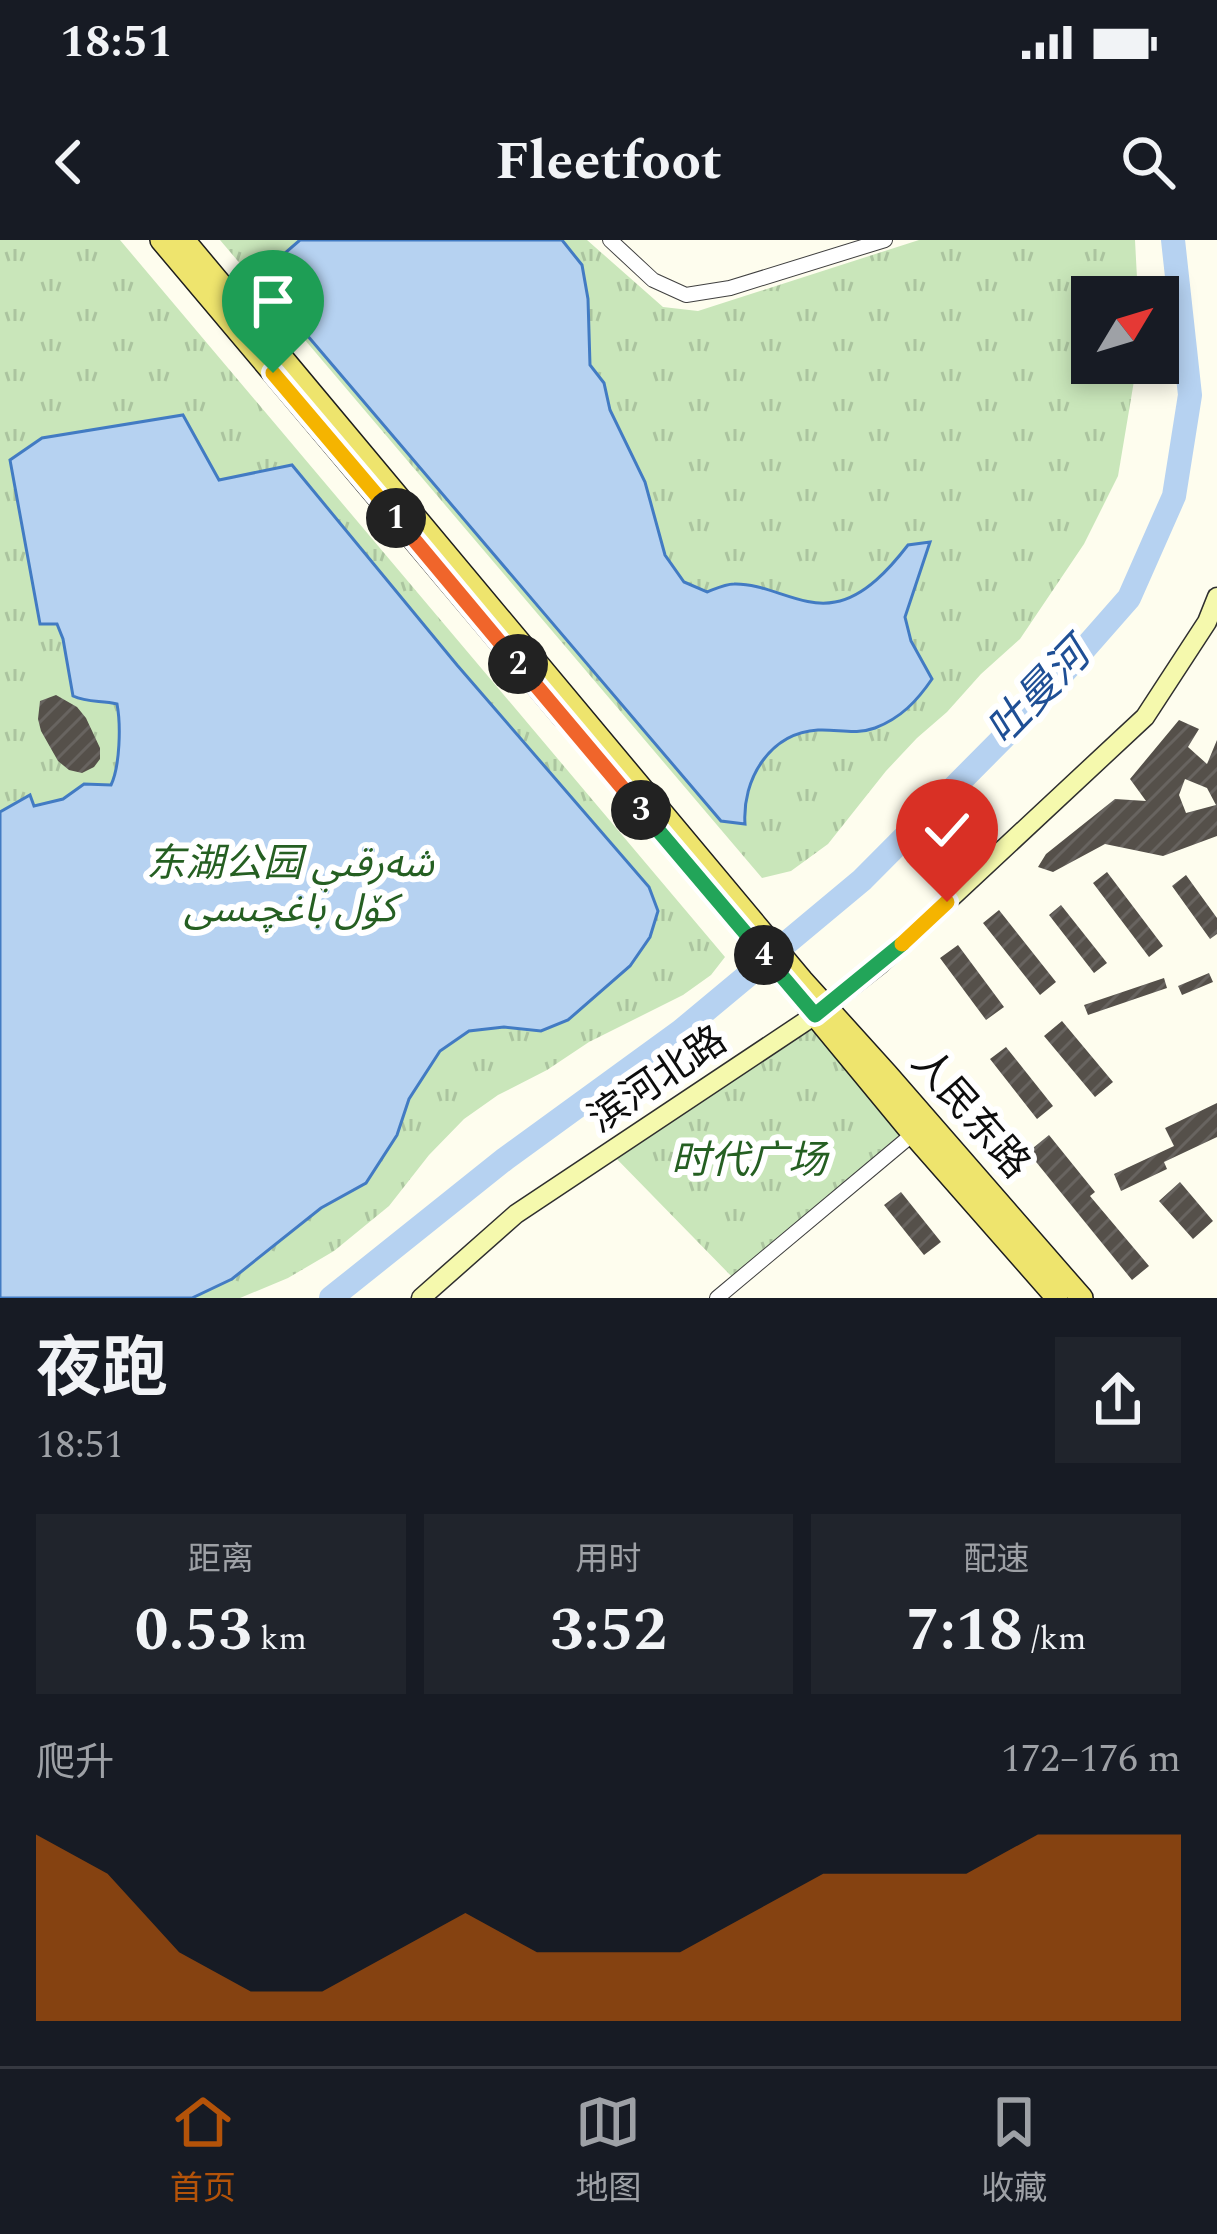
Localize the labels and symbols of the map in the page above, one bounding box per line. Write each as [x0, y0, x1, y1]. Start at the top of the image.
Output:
pin [222, 250, 324, 373]
north arrow [1071, 276, 1179, 384]
pin: 1 [366, 488, 426, 548]
water label: 吐曼河 [973, 621, 1110, 760]
pin: 2 [488, 634, 548, 694]
pin [896, 779, 998, 902]
pin: 3 [611, 780, 671, 840]
park label: 东湖公园 شەرقىي كۆل باغچىسى [146, 835, 434, 939]
pin: 4 [734, 925, 794, 985]
street label: 滨河北路 [577, 1012, 739, 1148]
street label: 人民东路 [897, 1036, 1043, 1192]
park label: 时代广场 [671, 1132, 830, 1191]

